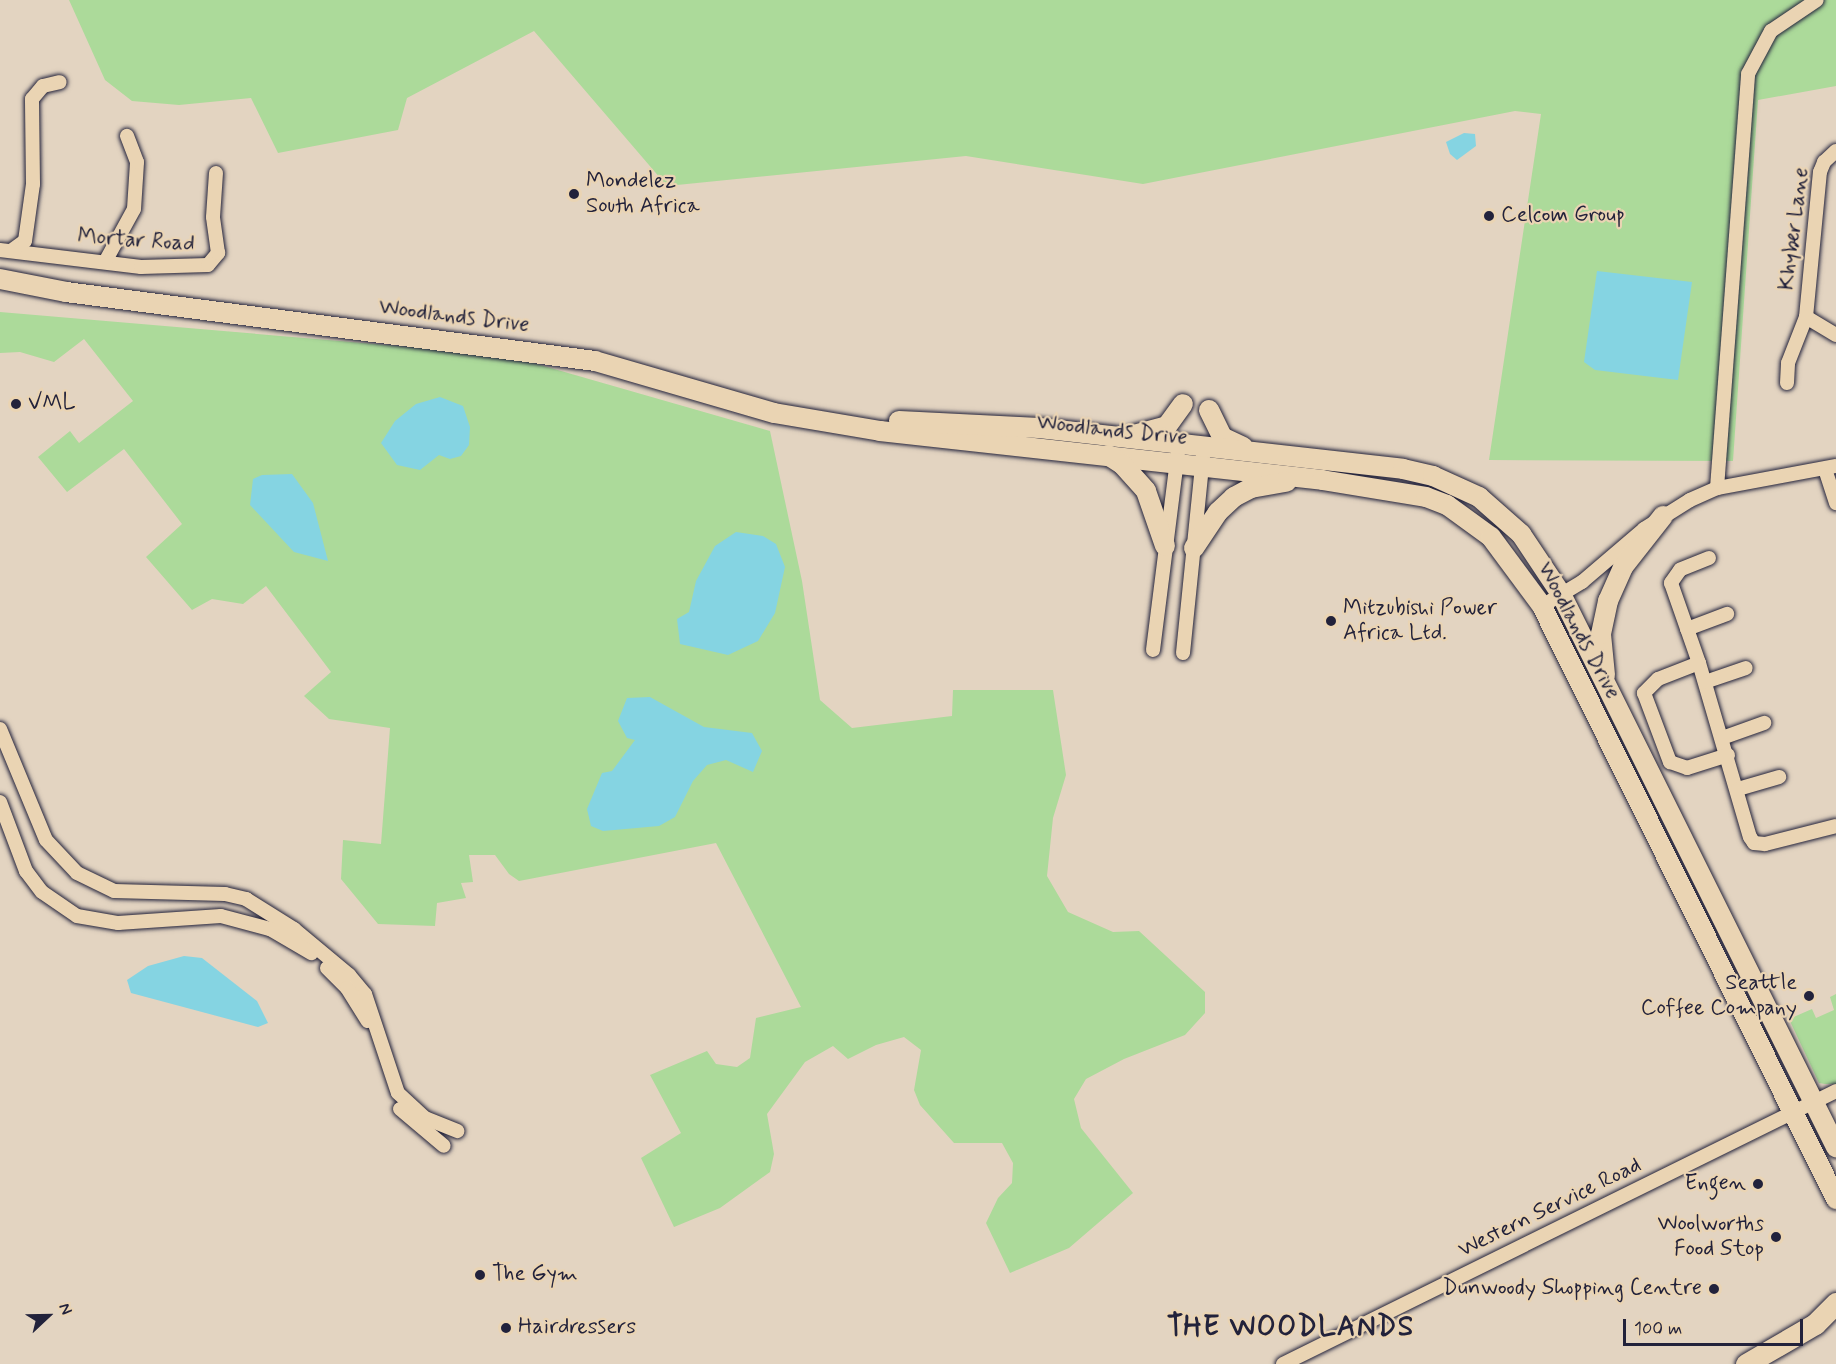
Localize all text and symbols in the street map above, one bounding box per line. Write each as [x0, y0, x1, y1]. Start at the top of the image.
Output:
street label: Khyber Lane [1775, 167, 1815, 291]
place label: Mondelez South Africa [586, 168, 700, 220]
marker: Mondelez South Africa [567, 187, 581, 201]
place label: Celcom Group [1501, 203, 1625, 229]
marker: Celcom Group [1482, 209, 1496, 223]
street label: Mortar Road [76, 224, 196, 258]
street label: Woodlands Drive [377, 295, 531, 339]
place label: VML [28, 391, 76, 417]
marker: VML [9, 397, 23, 411]
street label: Woodlands Drive [1035, 410, 1189, 452]
street label: Woodlands Drive [1531, 558, 1625, 704]
place label: Mitzubishi Power Africa Ltd. [1343, 595, 1494, 646]
marker: Mitzubishi Power Africa Ltd. [1324, 614, 1338, 628]
place label: Seattle Coffee Company [1641, 970, 1797, 1022]
marker: Seattle Coffee Company [1802, 989, 1816, 1003]
street label: Western Service Road [1455, 1153, 1645, 1263]
place label: Engen [1685, 1171, 1746, 1197]
marker: Engen [1751, 1177, 1765, 1191]
place label: Woolworths Food Stop [1658, 1211, 1764, 1262]
marker: Woolworths Food Stop [1769, 1230, 1783, 1244]
place label: The Gym [492, 1262, 581, 1288]
marker: The Gym [473, 1268, 487, 1282]
place label: Dunwoody Shopping Centre [1447, 1276, 1702, 1302]
marker: Dunwoody Shopping Centre [1707, 1282, 1721, 1296]
north arrow [18, 1286, 78, 1346]
text: N [53, 1300, 77, 1318]
scale bar [1626, 1307, 1806, 1345]
district label: THE WOODLANDS [1170, 1311, 1412, 1345]
place label: Hairdressers [518, 1315, 636, 1341]
text: 100 m [1634, 1317, 1682, 1341]
marker: Hairdressers [499, 1321, 513, 1335]

